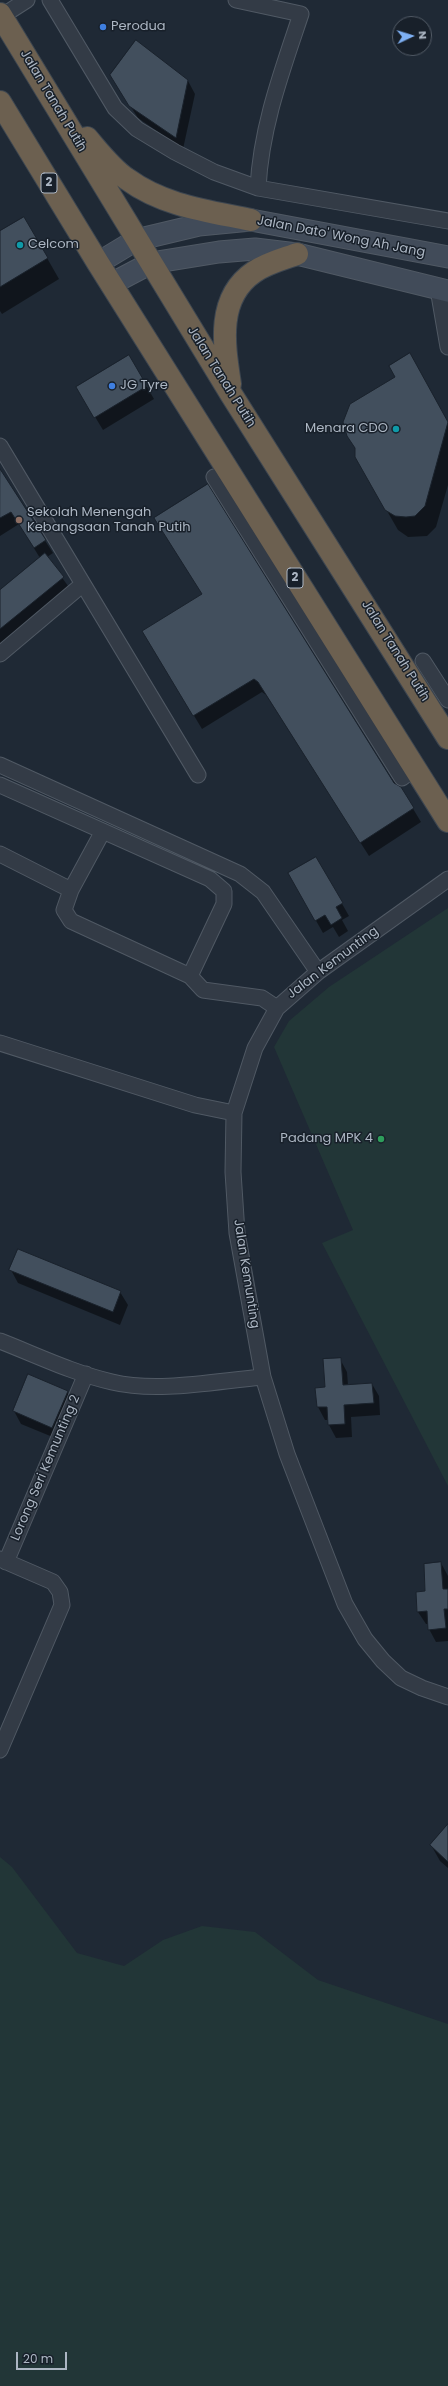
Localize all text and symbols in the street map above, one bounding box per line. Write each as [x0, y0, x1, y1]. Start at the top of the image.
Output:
north arrow [392, 16, 432, 56]
place label: Perodua [111, 19, 166, 35]
marker: Perodua [98, 22, 108, 32]
text: N [415, 31, 431, 40]
street label: Jalan Tanah Putih [16, 47, 90, 155]
road number: 2 [41, 173, 57, 193]
street label: Jalan Dato' Wong Ah Jang [256, 213, 426, 261]
place label: Celcom [28, 237, 79, 253]
marker: Celcom [15, 240, 25, 250]
street label: Jalan Tanah Putih [184, 324, 258, 430]
place label: JG Tyre [120, 378, 168, 394]
marker: JG Tyre [107, 381, 117, 391]
place label: Menara CDO [305, 421, 388, 437]
marker: Menara CDO [391, 424, 401, 434]
place label: Sekolah Menengah Kebangsaan Tanah Putih [27, 505, 191, 536]
marker: Sekolah Menengah Kebangsaan Tanah Putih [14, 515, 24, 525]
road number: 2 [287, 568, 303, 588]
street label: Jalan Tanah Putih [358, 598, 432, 704]
street label: Jalan Kemunting [284, 924, 382, 1002]
place label: Padang MPK 4 [280, 1131, 373, 1147]
marker: Padang MPK 4 [376, 1134, 386, 1144]
street label: Jalan Kemunting [230, 1218, 262, 1330]
street label: Lorong Seri Kemunting 2 [8, 1393, 84, 1543]
scale bar [18, 2344, 69, 2370]
text: 20 m [23, 2350, 53, 2367]

